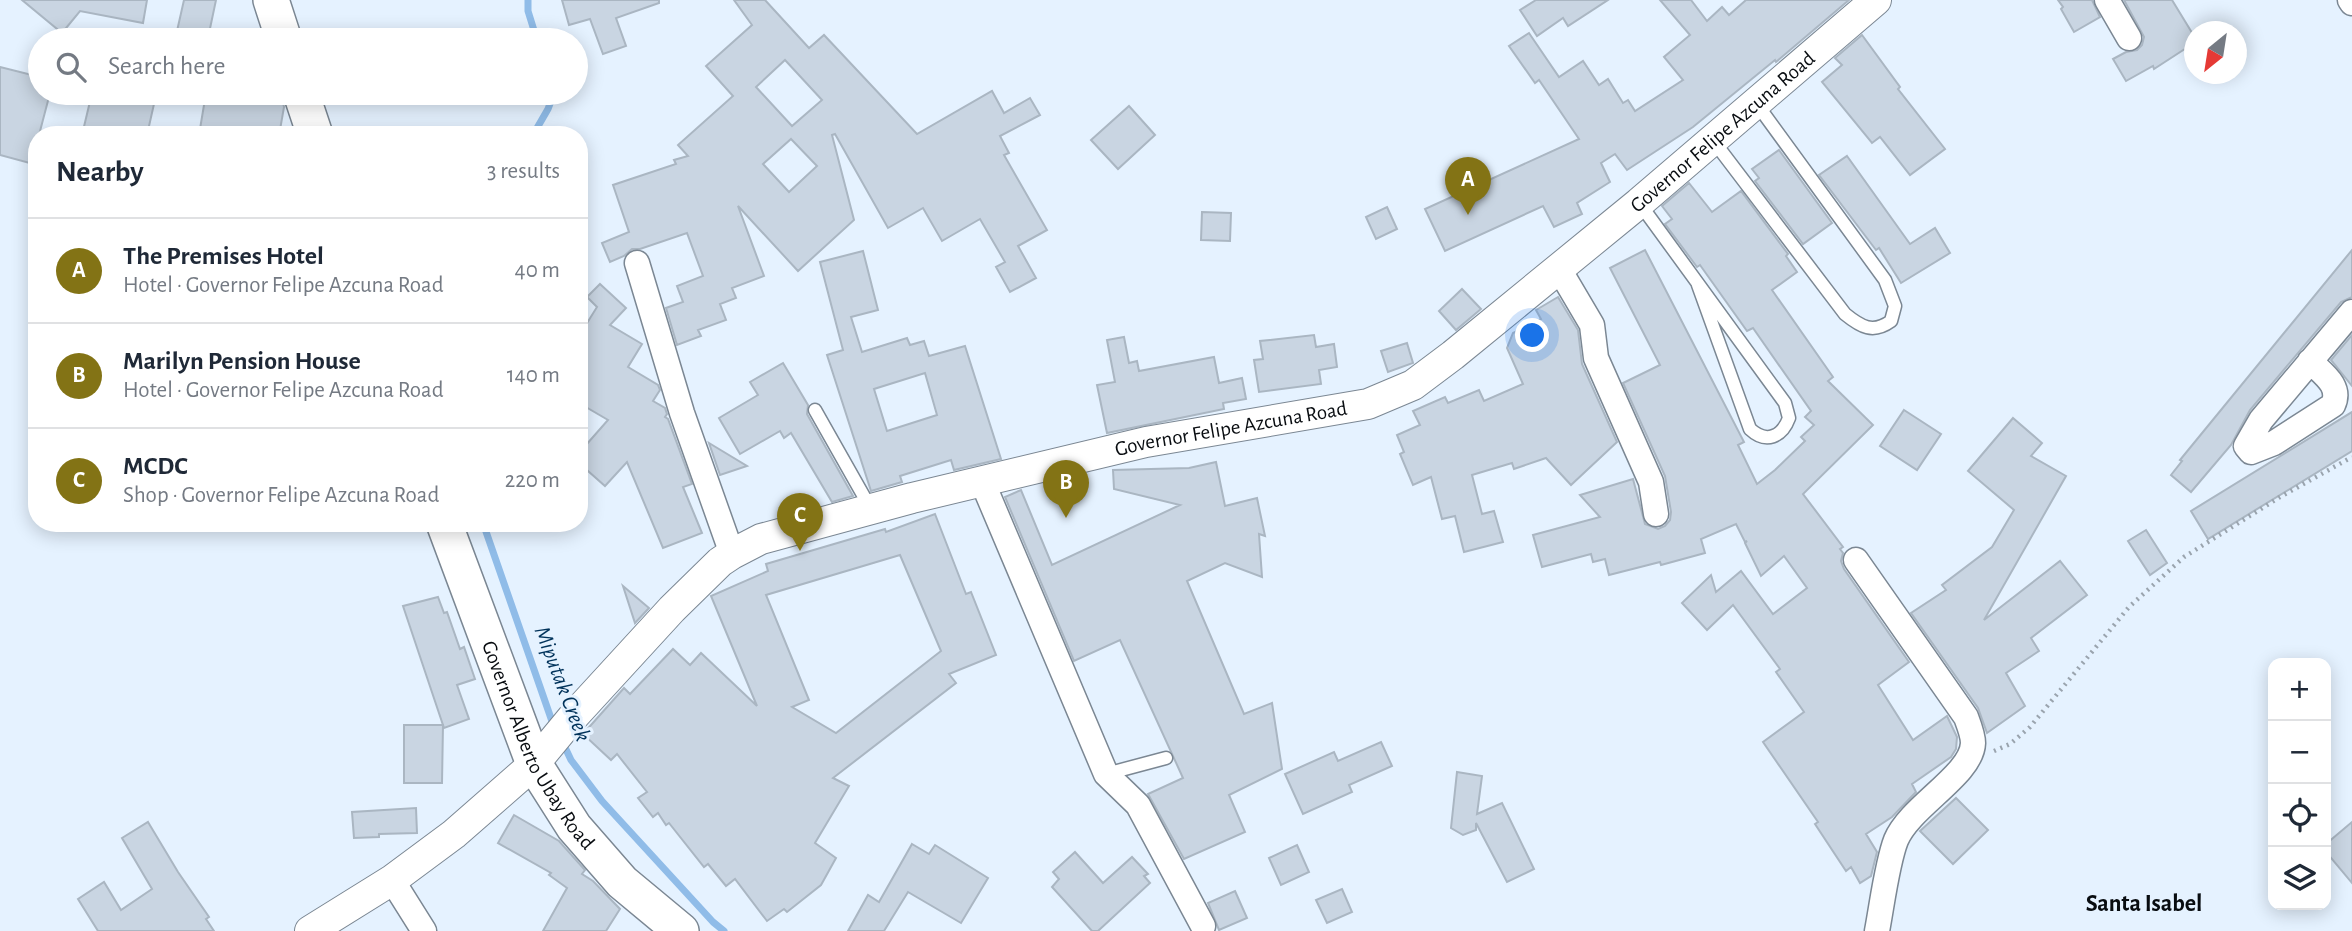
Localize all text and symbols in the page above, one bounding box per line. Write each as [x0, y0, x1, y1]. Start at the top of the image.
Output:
north arrow [2184, 21, 2247, 84]
search box [28, 28, 588, 105]
street label: Governor Felipe Azcuna Road [1626, 47, 1819, 216]
icon: search [52, 48, 90, 86]
text: Search here [108, 53, 226, 79]
text: Nearby [56, 157, 144, 187]
pin: A [1445, 157, 1491, 215]
text: 3 results [487, 160, 560, 183]
text: The Premises Hotel [123, 243, 324, 269]
text: A [72, 259, 86, 282]
text: 40 m [515, 259, 560, 282]
text: Hotel · Governor Felipe Azcuna Road [123, 274, 444, 297]
your location [1515, 318, 1549, 352]
text: Marilyn Pension House [123, 348, 361, 374]
text: B [72, 364, 86, 387]
text: 140 m [507, 364, 560, 387]
text: Hotel · Governor Felipe Azcuna Road [123, 379, 444, 402]
street label: Governor Felipe Azcuna Road [1113, 397, 1349, 460]
text: MCDC [123, 453, 188, 479]
pin: B [1043, 460, 1089, 518]
text: C [73, 469, 85, 492]
text: 220 m [505, 469, 560, 492]
text: Shop · Governor Felipe Azcuna Road [123, 484, 439, 507]
pin: C [777, 493, 823, 551]
water label: Miputak Creek [530, 623, 595, 745]
street label: Governor Alberto Ubay Road [478, 638, 599, 853]
map controls [2268, 658, 2331, 910]
button: + [2268, 658, 2331, 721]
button: − [2268, 721, 2331, 784]
button: locate [2268, 784, 2331, 847]
button: layers [2268, 847, 2331, 910]
district label: Santa Isabel [2086, 892, 2202, 916]

